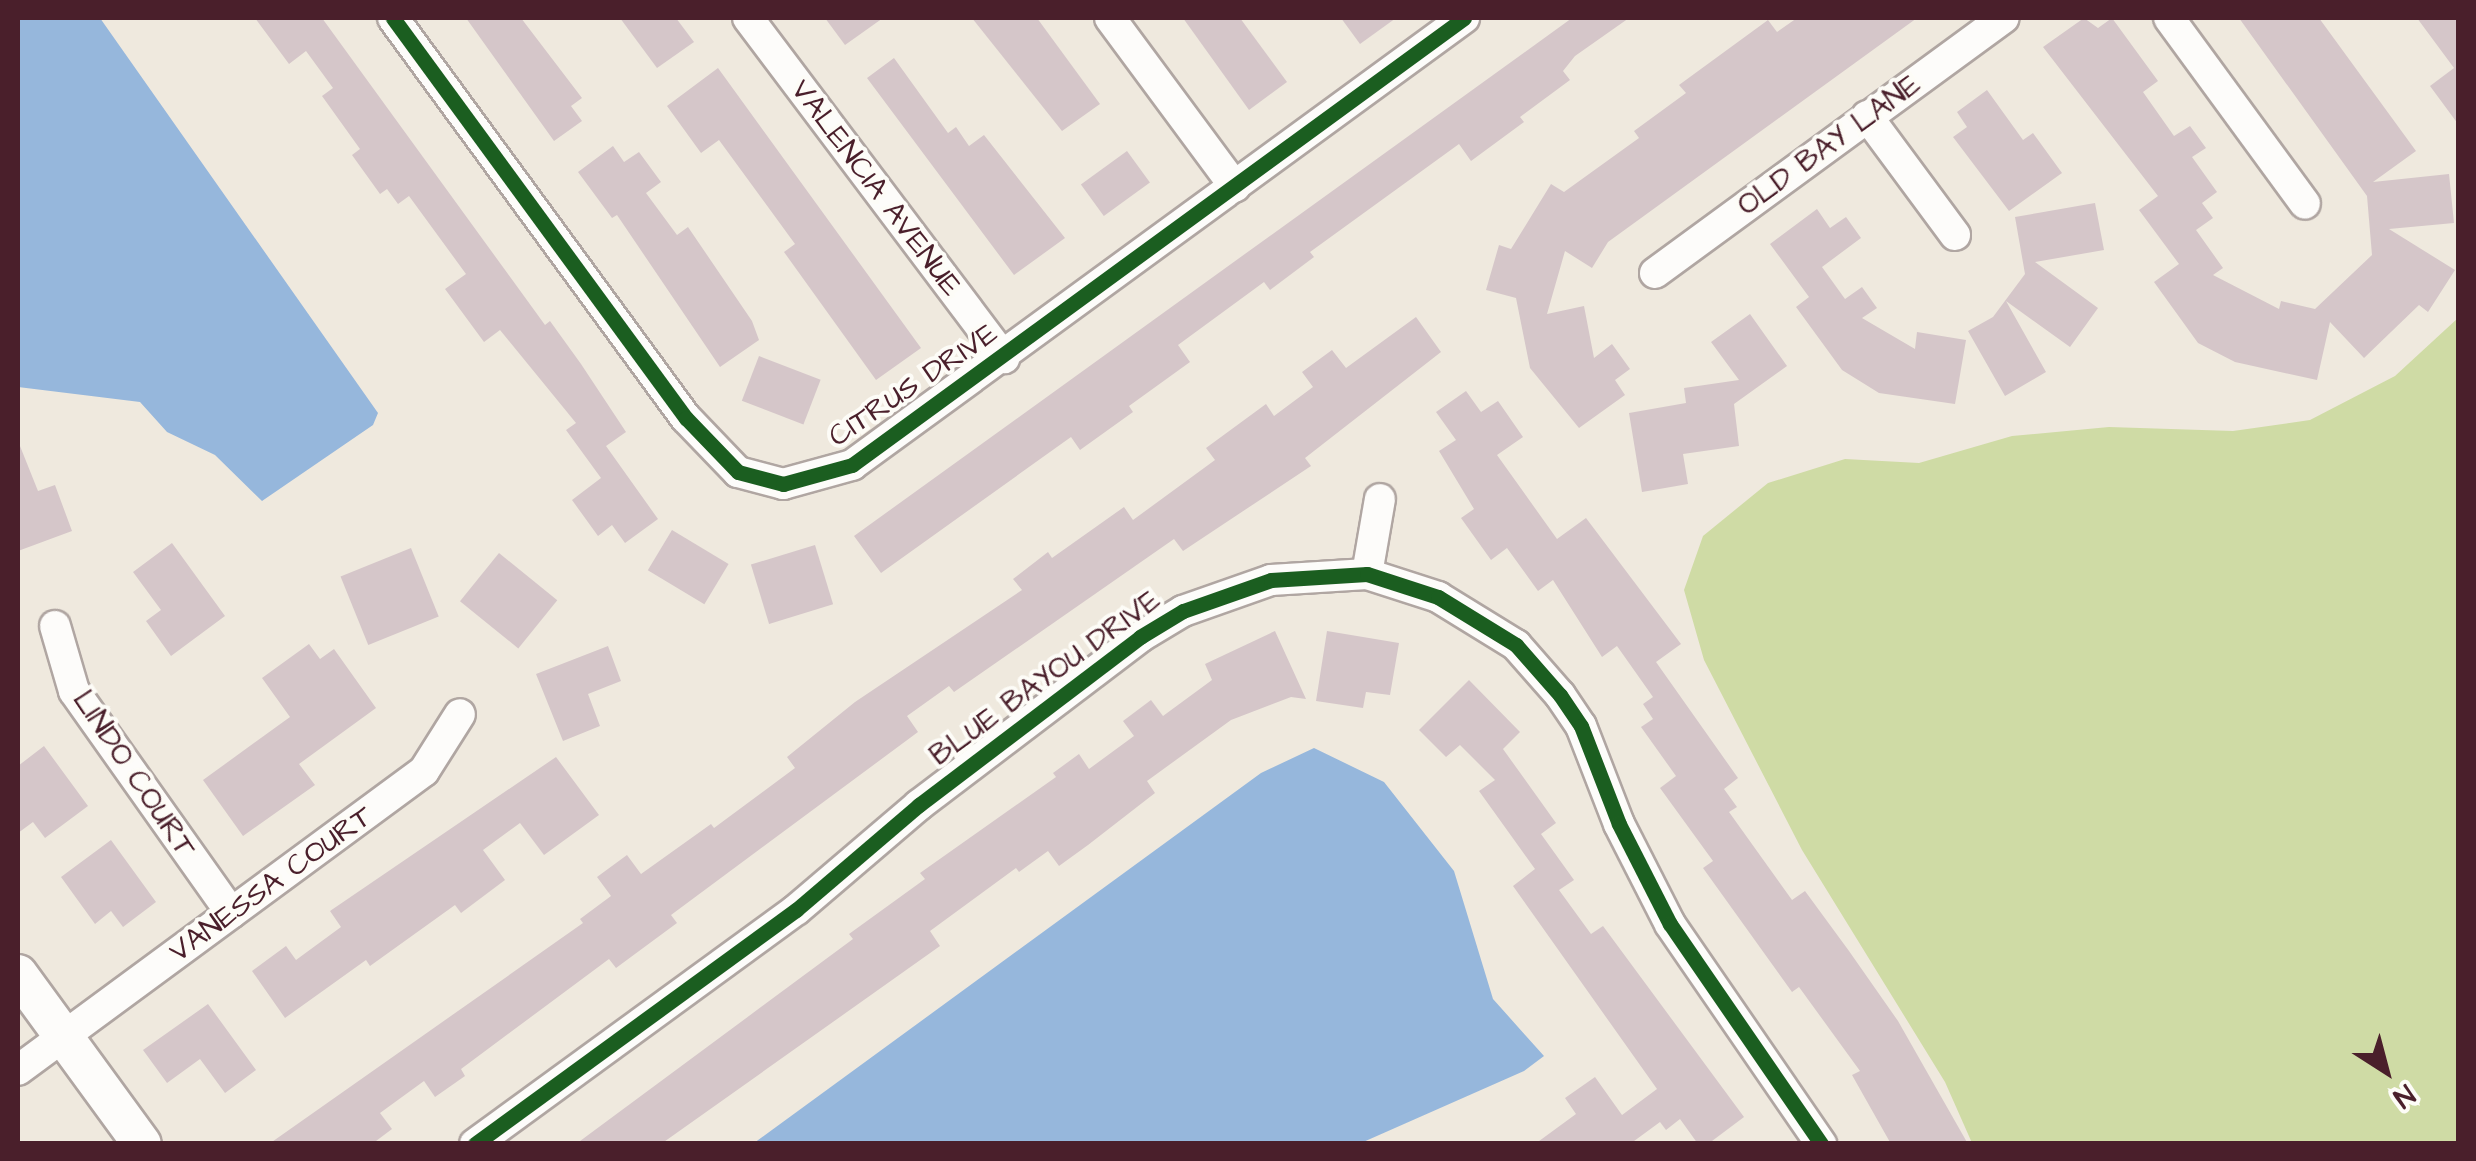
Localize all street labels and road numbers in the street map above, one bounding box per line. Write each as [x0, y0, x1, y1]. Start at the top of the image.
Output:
street label: OLD BAY LANE [1730, 67, 1928, 223]
street label: VALENCIA AVENUE [783, 73, 969, 303]
street label: CITRUS DRIVE [822, 315, 1004, 455]
street label: BLUE BAYOU DRIVE [923, 582, 1167, 774]
street label: LINDO COURT [65, 684, 203, 864]
street label: VANESSA COURT [162, 798, 380, 970]

